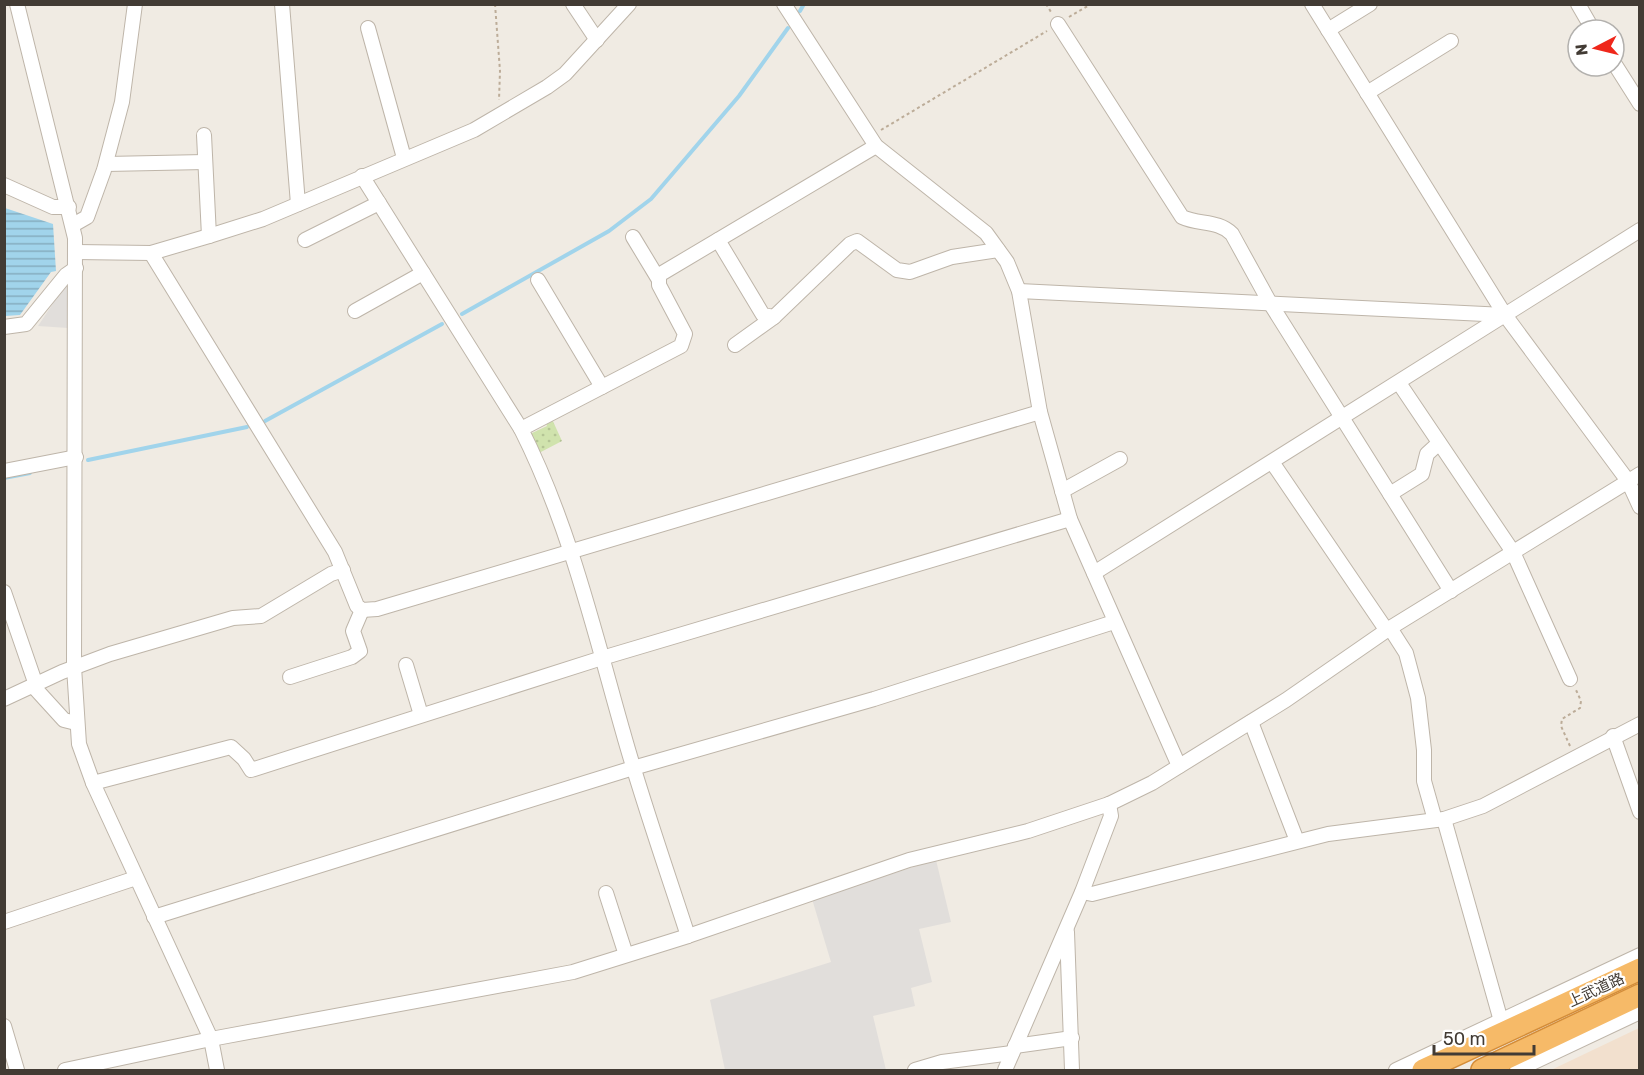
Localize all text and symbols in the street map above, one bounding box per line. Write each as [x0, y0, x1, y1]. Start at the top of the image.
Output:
north arrow [1566, 18, 1626, 78]
text: N [1571, 43, 1592, 57]
street label: 上武道路 [1565, 969, 1627, 1011]
scale bar [1434, 1018, 1534, 1056]
text: 50 m [1443, 1028, 1486, 1050]

